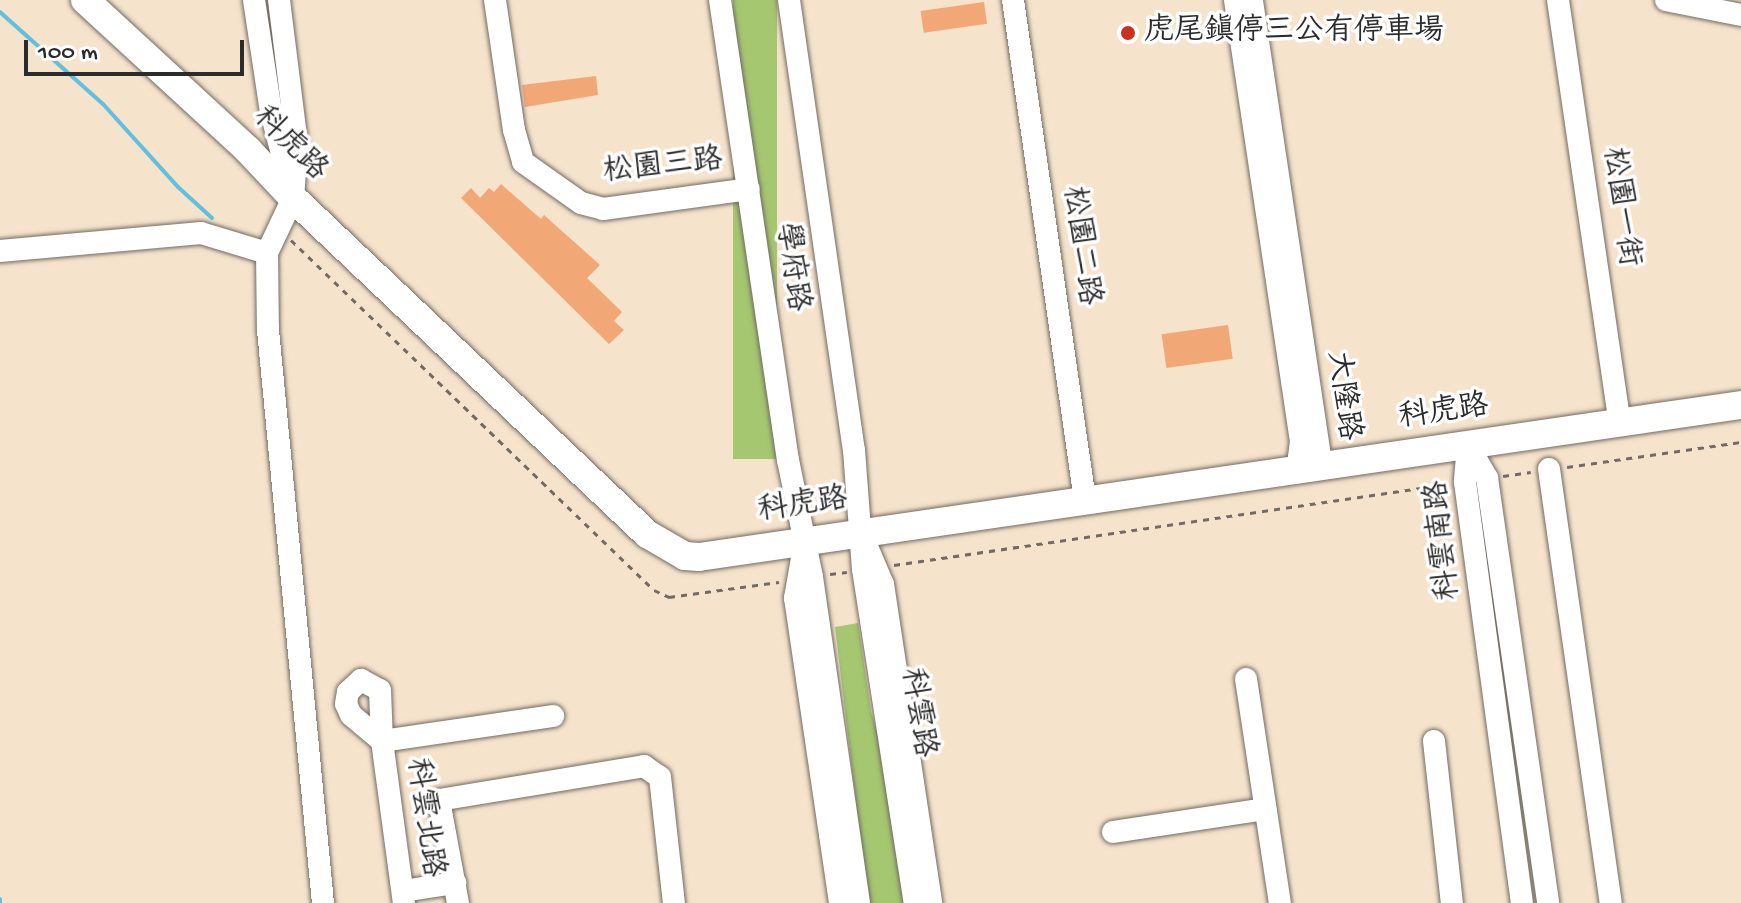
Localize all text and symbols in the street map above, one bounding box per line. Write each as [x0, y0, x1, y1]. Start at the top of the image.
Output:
place label: 虎尾鎮停三公有停車場 [1144, 15, 1444, 51]
scale bar [28, 24, 248, 74]
marker: 虎尾鎮停三公有停車場 [1119, 24, 1137, 42]
text: 100 m [38, 39, 98, 68]
street label: 科虎路 [244, 100, 334, 190]
street label: 松園三路 [601, 144, 725, 192]
street label: 松園一街 [1593, 145, 1645, 269]
street label: 松園二路 [1053, 184, 1105, 308]
street label: 學府路 [766, 220, 814, 314]
street label: 大隆路 [1317, 349, 1365, 443]
street label: 科虎路 [1397, 390, 1491, 438]
street label: 科雲南路 [1421, 478, 1469, 602]
street label: 科虎路 [756, 483, 850, 531]
street label: 科雲路 [891, 666, 941, 760]
street label: 科雲北路 [397, 756, 449, 880]

